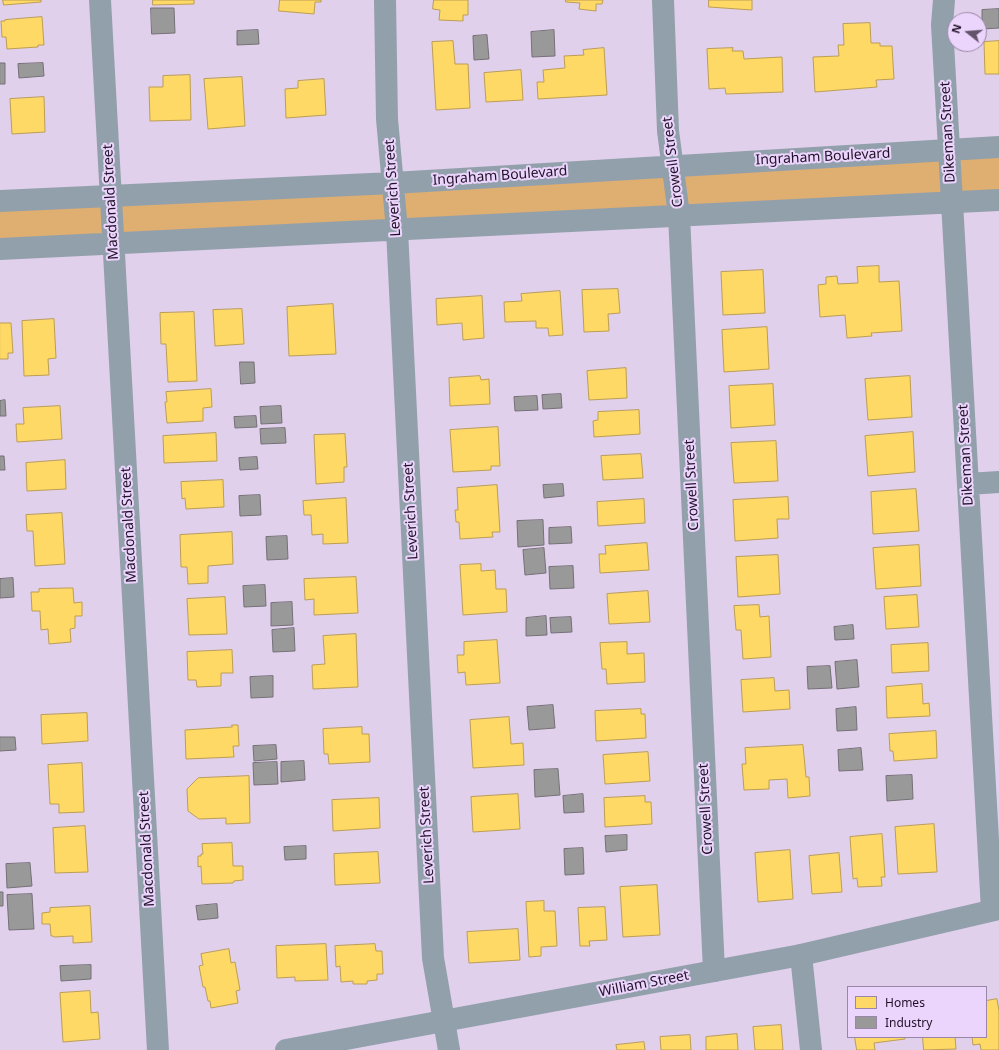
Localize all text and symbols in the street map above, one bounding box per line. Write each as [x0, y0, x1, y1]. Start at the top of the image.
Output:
north arrow [947, 12, 987, 52]
text: N [948, 22, 964, 35]
street label: Dikeman Street [937, 81, 959, 183]
street label: Crowell Street [659, 116, 687, 208]
street label: Leverich Street [381, 139, 405, 237]
street label: Macdonald Street [100, 144, 122, 260]
street label: Ingraham Boulevard [755, 145, 891, 169]
street label: Ingraham Boulevard [432, 163, 568, 189]
street label: Dikeman Street [955, 404, 977, 506]
street label: Crowell Street [681, 439, 703, 531]
street label: Leverich Street [400, 462, 422, 560]
street label: Macdonald Street [118, 467, 140, 583]
street label: Crowell Street [695, 763, 717, 855]
street label: Leverich Street [416, 786, 438, 884]
street label: Macdonald Street [136, 791, 158, 907]
street label: William Street [598, 967, 690, 1001]
legend [847, 986, 987, 1038]
text: Homes [885, 994, 925, 1011]
text: Industry [885, 1014, 932, 1031]

